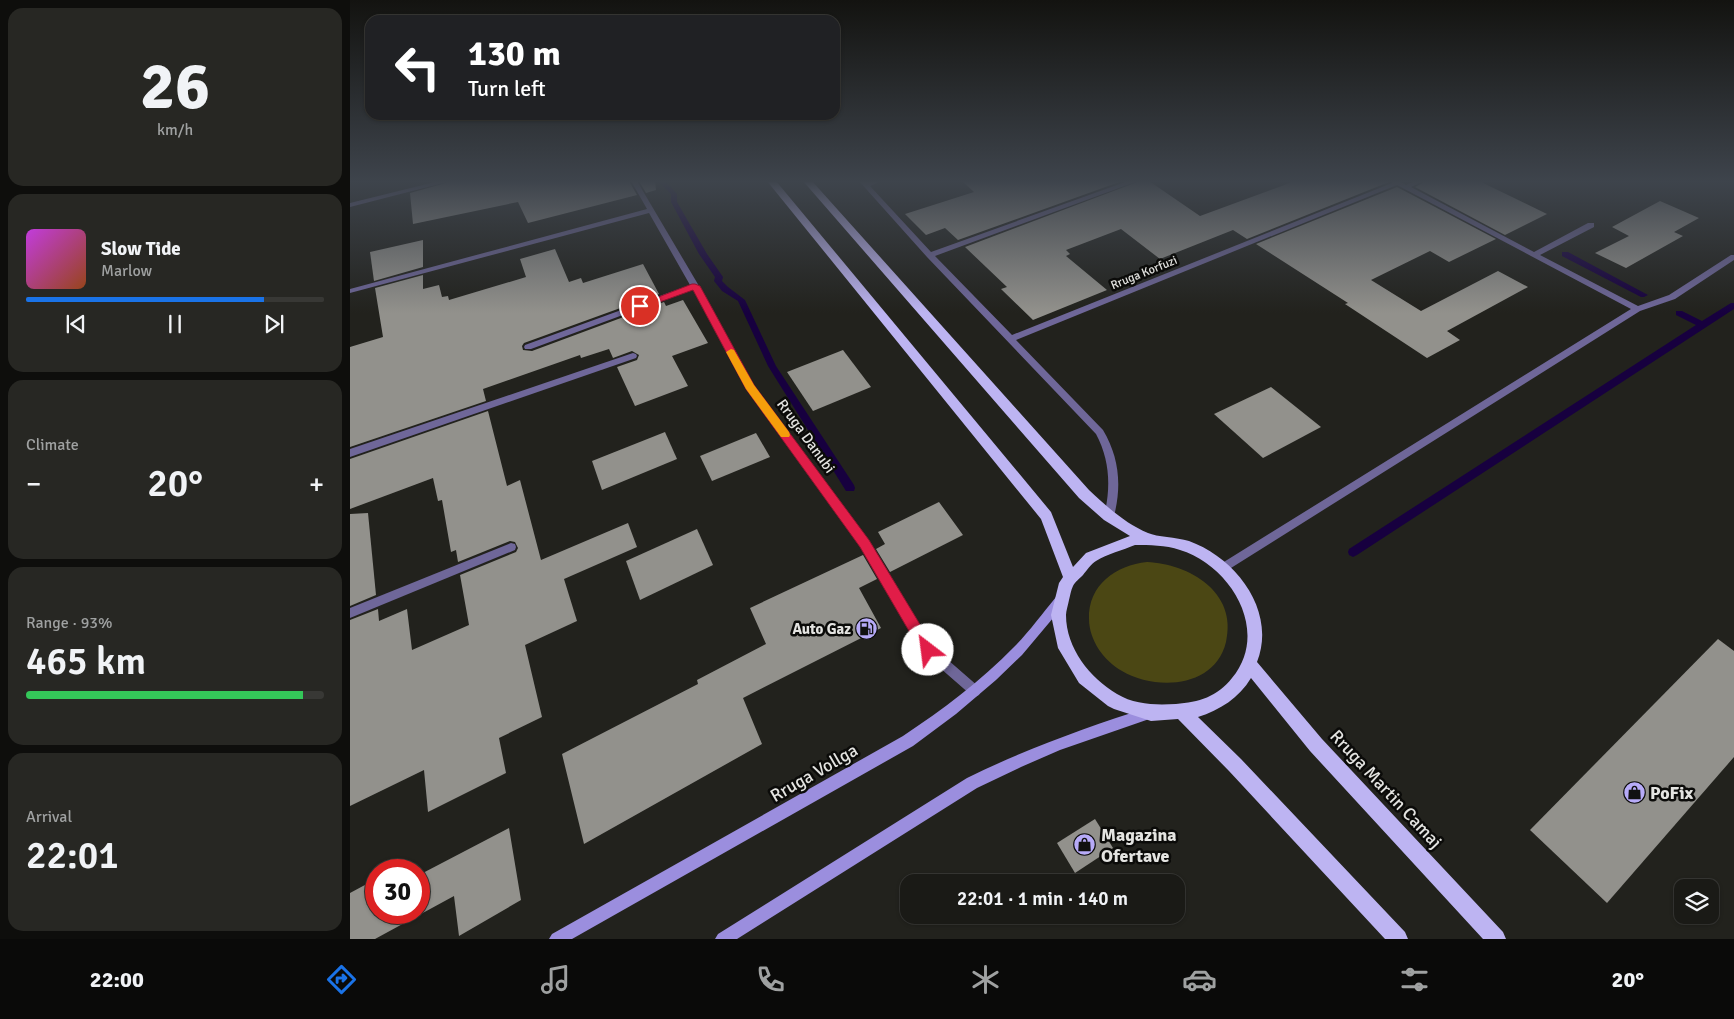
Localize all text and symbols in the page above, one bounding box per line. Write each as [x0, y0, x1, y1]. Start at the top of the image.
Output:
text: 130 m [468, 32, 561, 75]
icon: left [385, 35, 450, 100]
text: 26 [140, 47, 210, 127]
text: Turn left [468, 75, 546, 102]
text: km/h [157, 120, 193, 140]
text: Slow Tide [101, 237, 181, 261]
street label: Rruga Korfuzi [1109, 253, 1179, 293]
text: Marlow [101, 261, 152, 281]
pin [619, 285, 661, 327]
icon: arrive [626, 292, 654, 320]
icon: previous [62, 310, 90, 338]
icon: pause [161, 310, 189, 338]
icon: next [260, 310, 288, 338]
street label: Rruga Danubi [773, 395, 839, 477]
text: Climate [26, 435, 79, 455]
text: 20° [147, 460, 203, 507]
text: − [26, 467, 41, 501]
text: + [309, 467, 324, 501]
text: Range · 93% [26, 613, 112, 633]
fuel station icon: Auto Gaz [855, 617, 879, 641]
place label: Auto Gaz [793, 620, 851, 638]
position arrow [901, 623, 953, 675]
text: 465 km [26, 638, 146, 685]
street label: Rruga Martin Camaj [1325, 725, 1447, 853]
street label: Rruga Vollga [766, 739, 862, 807]
shop icon: PoFix [1622, 781, 1646, 805]
place label: PoFix [1650, 782, 1694, 804]
text: Arrival [26, 807, 72, 827]
place label: Magazina Ofertave [1101, 824, 1177, 867]
text: 22:01 [26, 832, 119, 879]
shop icon: Magazina Ofertave [1073, 833, 1097, 857]
speed limit sign: 30 [365, 859, 430, 924]
map controls [1674, 879, 1719, 924]
button: layers [1674, 879, 1719, 924]
text: 22:01 · 1 min · 140 m [957, 887, 1128, 911]
icon: directions [324, 962, 359, 997]
icon: music [538, 962, 573, 997]
icon: phone [753, 962, 788, 997]
icon: climate [968, 962, 1003, 997]
icon: car [1182, 962, 1217, 997]
icon: filters [1397, 962, 1432, 997]
text: 22:00 [90, 966, 144, 993]
text: 20° [1612, 966, 1644, 993]

